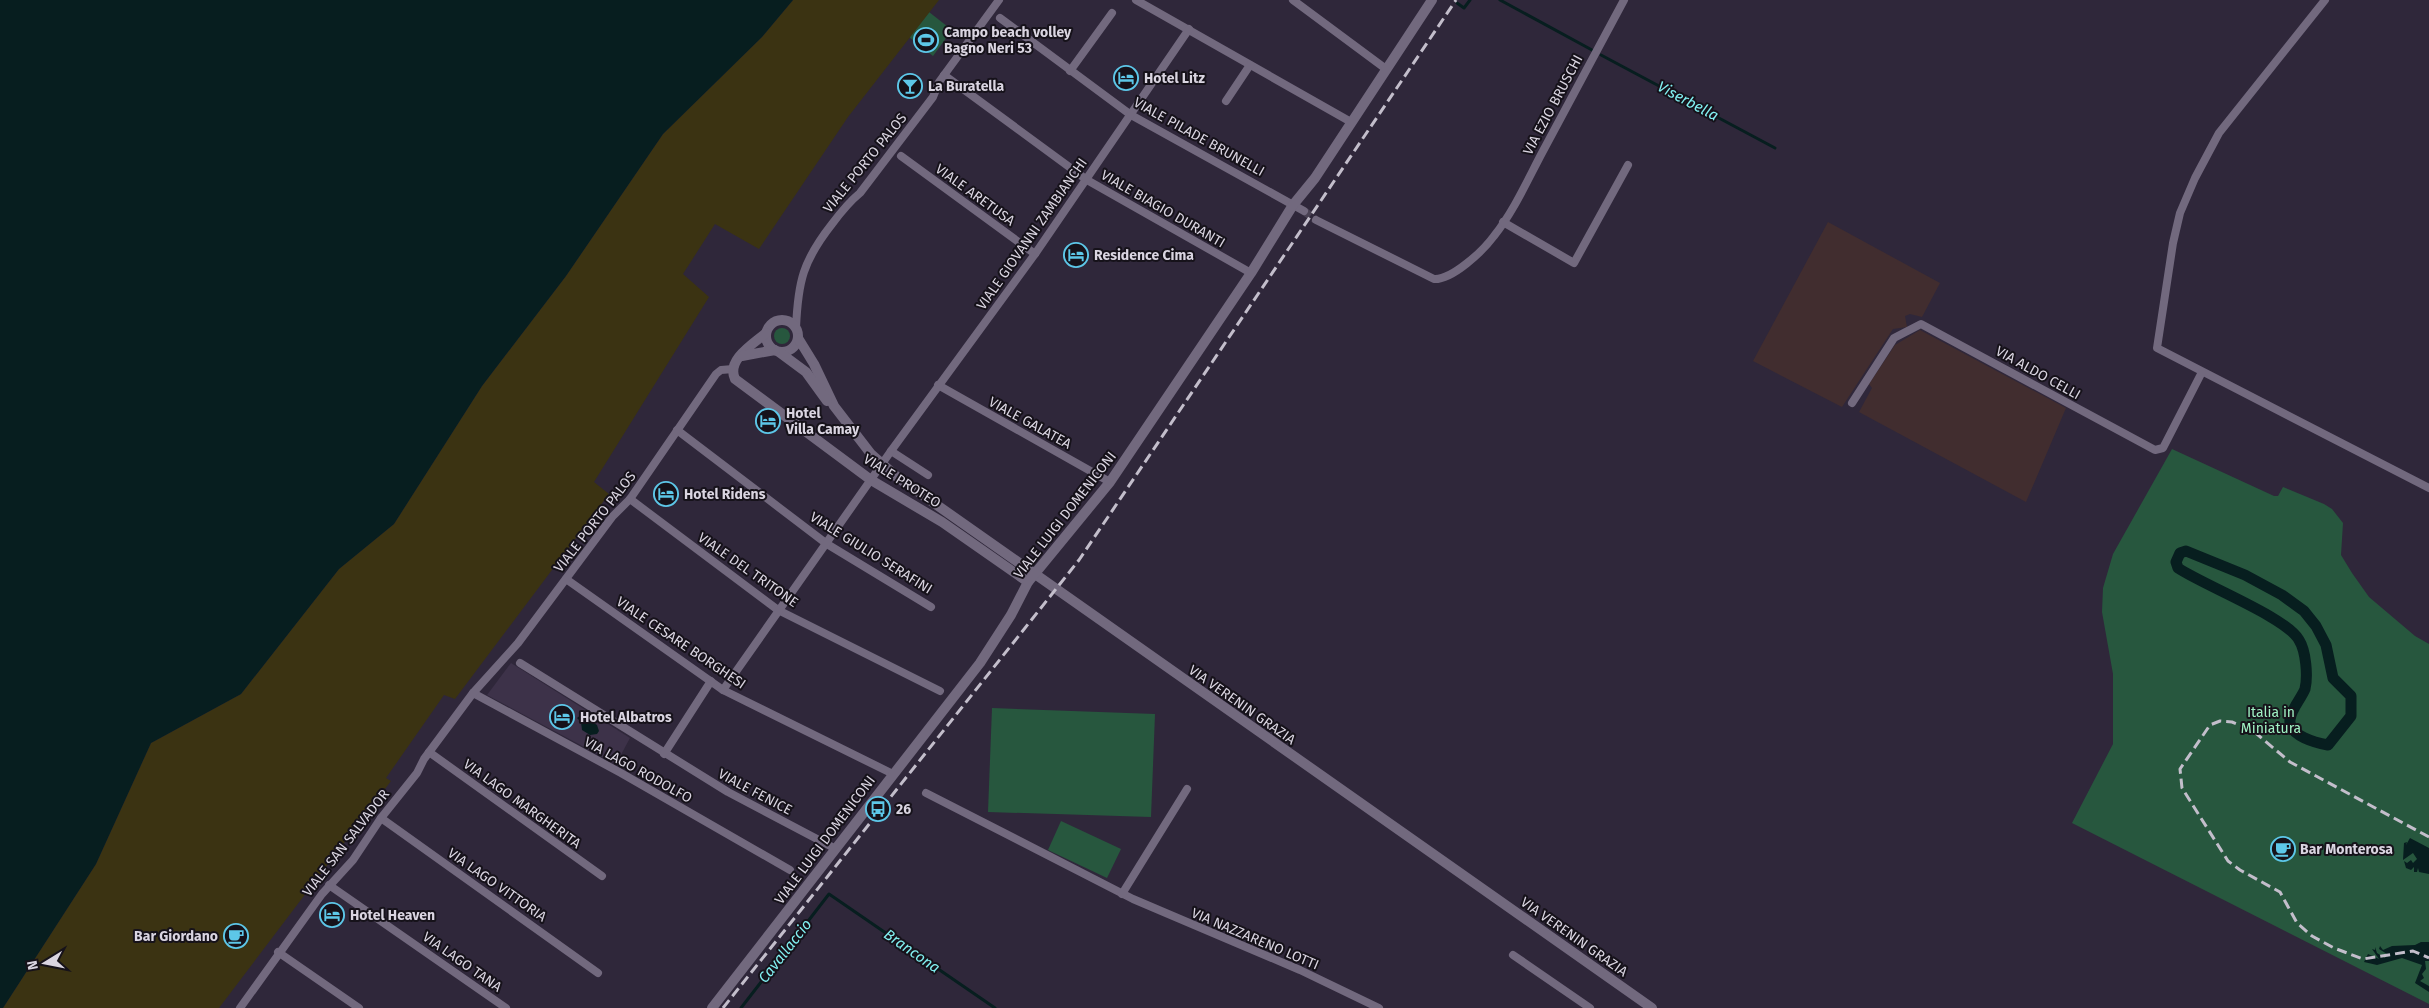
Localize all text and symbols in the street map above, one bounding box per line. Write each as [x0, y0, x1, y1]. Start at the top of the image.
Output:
place label: Campo beach volley Bagno Neri 53 [944, 24, 1072, 57]
sports icon: Campo beach volley Bagno Neri 53 [913, 27, 939, 53]
street label: VIA EZIO BRUSCHI [1519, 52, 1587, 158]
hotel icon: Hotel Litz [1113, 65, 1139, 91]
place label: Hotel Litz [1144, 70, 1205, 87]
bar icon: La Buratella [897, 73, 923, 99]
water label: Viserbella [1654, 77, 1722, 125]
place label: La Buratella [928, 78, 1005, 95]
street label: VIALE PILADE BRUNELLI [1131, 94, 1267, 180]
street label: VIALE PORTO PALOS [820, 109, 911, 216]
street label: VIALE GIOVANNI ZAMBIANCHI [973, 155, 1091, 313]
street label: VIALE ARETUSA [932, 160, 1018, 230]
street label: VIALE BIAGIO DURANTI [1098, 166, 1228, 252]
hotel icon: Residence Cima [1063, 242, 1089, 268]
place label: Residence Cima [1094, 247, 1194, 264]
street label: VIA ALDO CELLI [1993, 343, 2083, 403]
street label: VIALE GALATEA [986, 393, 1074, 453]
place label: Hotel Villa Camay [785, 405, 860, 438]
hotel icon: Hotel Villa Camay [755, 408, 781, 434]
street label: VIALE LUIGI DOMENICONI [1010, 448, 1120, 582]
street label: VIALE PROTEO [860, 450, 944, 512]
street label: VIALE PORTO PALOS [550, 468, 640, 576]
hotel icon: Hotel Ridens [653, 481, 679, 507]
place label: Hotel Ridens [684, 486, 766, 503]
street label: VIALE GIULIO SERAFINI [807, 508, 935, 598]
street label: VIALE DEL TRITONE [695, 529, 801, 611]
street label: VIALE CESARE BORGHESI [613, 593, 749, 693]
street label: VIA VERENIN GRAZIA [1185, 662, 1299, 748]
hotel icon: Hotel Albatros [549, 704, 575, 730]
park label: Italia in Miniatura [2241, 704, 2301, 737]
place label: Hotel Albatros [580, 709, 672, 726]
street label: VIA LAGO RODOLFO [581, 733, 695, 807]
street label: VIA LAGO MARGHERITA [460, 756, 584, 852]
street label: VIALE FENICE [715, 765, 795, 819]
street label: VIALE LUIGI DOMENICONI [771, 772, 879, 908]
street label: VIALE SAN SALVADOR [299, 786, 393, 900]
bus stop icon: 26 [865, 796, 891, 822]
place label: 26 [896, 801, 911, 818]
cafe icon: Bar Monterosa [2270, 836, 2296, 862]
place label: Bar Monterosa [2300, 841, 2393, 858]
street label: VIA LAGO VITTORIA [444, 844, 550, 926]
street label: VIA VERENIN GRAZIA [1517, 894, 1631, 980]
hotel icon: Hotel Heaven [319, 902, 345, 928]
street label: VIA NAZZARENO LOTTI [1189, 904, 1321, 974]
place label: Hotel Heaven [350, 907, 435, 924]
water label: Cavallaccio [754, 915, 816, 987]
cafe icon: Bar Giordano [223, 923, 249, 949]
water label: Brancona [881, 925, 943, 977]
place label: Bar Giordano [134, 928, 218, 945]
street label: VIA LAGO TANA [419, 928, 505, 996]
north arrow [20, 938, 70, 988]
text: N [24, 959, 42, 971]

